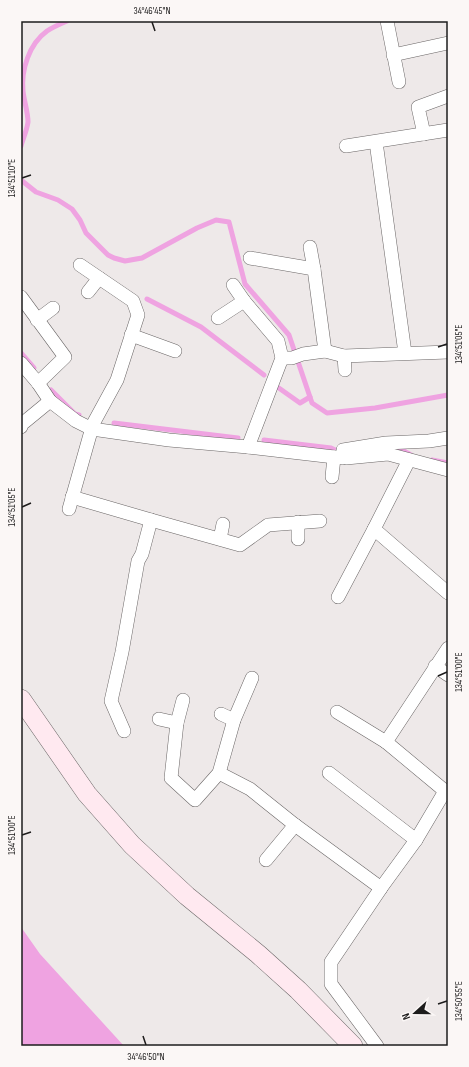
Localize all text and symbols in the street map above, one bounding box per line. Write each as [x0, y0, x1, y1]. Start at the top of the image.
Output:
text: 34°46'45"N [133, 5, 171, 17]
text: 134°51'10"E [6, 159, 18, 197]
text: 134°51'05"E [453, 325, 465, 363]
text: 134°51'05"E [6, 488, 18, 526]
text: 134°51'00"E [453, 652, 465, 692]
text: 134°51'00"E [6, 815, 18, 855]
text: 134°50'55"E [453, 981, 465, 1021]
north arrow [395, 993, 435, 1033]
text: N [399, 1011, 413, 1021]
text: 34°46'50"N [127, 1051, 165, 1063]

